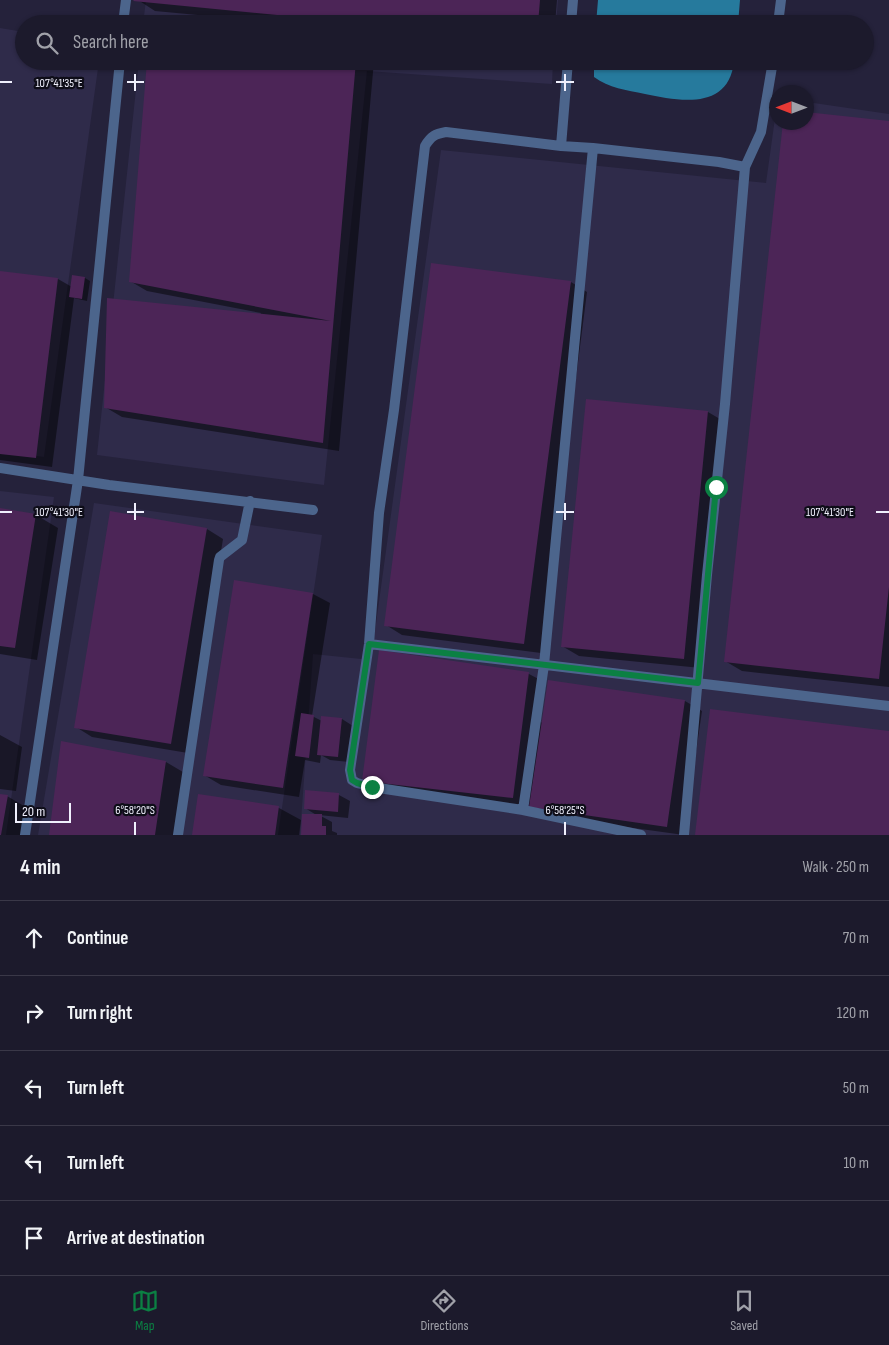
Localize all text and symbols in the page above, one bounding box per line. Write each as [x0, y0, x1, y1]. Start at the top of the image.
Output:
search box [15, 15, 874, 70]
icon: search [33, 29, 61, 57]
text: Search here [73, 31, 149, 54]
text: 107°41'35"E [35, 76, 83, 91]
north arrow [769, 85, 814, 130]
route start [705, 476, 728, 499]
text: 107°41'30"E [35, 505, 83, 520]
text: 107°41'30"E [806, 505, 854, 520]
route end [361, 776, 384, 799]
scale bar [15, 800, 71, 823]
text: 20 m [22, 803, 45, 820]
text: 6°58'20"S [115, 803, 155, 818]
text: 6°58'25"S [545, 803, 585, 818]
text: 4 min [20, 855, 61, 880]
text: Walk · 250 m [803, 858, 869, 877]
icon: ahead [20, 924, 48, 952]
text: Continue [67, 927, 128, 950]
text: 70 m [843, 929, 869, 948]
icon: right [20, 999, 48, 1027]
text: Turn right [67, 1002, 132, 1025]
text: 120 m [837, 1004, 869, 1023]
icon: left [20, 1074, 48, 1102]
text: Turn left [67, 1077, 124, 1100]
text: 50 m [843, 1079, 869, 1098]
icon: left [20, 1149, 48, 1177]
text: Turn left [67, 1152, 124, 1175]
text: 10 m [843, 1154, 869, 1173]
icon: arrive [20, 1224, 48, 1252]
text: Arrive at destination [67, 1227, 205, 1250]
tab: Map [131, 1287, 159, 1334]
tab: Directions [420, 1287, 469, 1334]
tab: Saved [730, 1287, 758, 1334]

